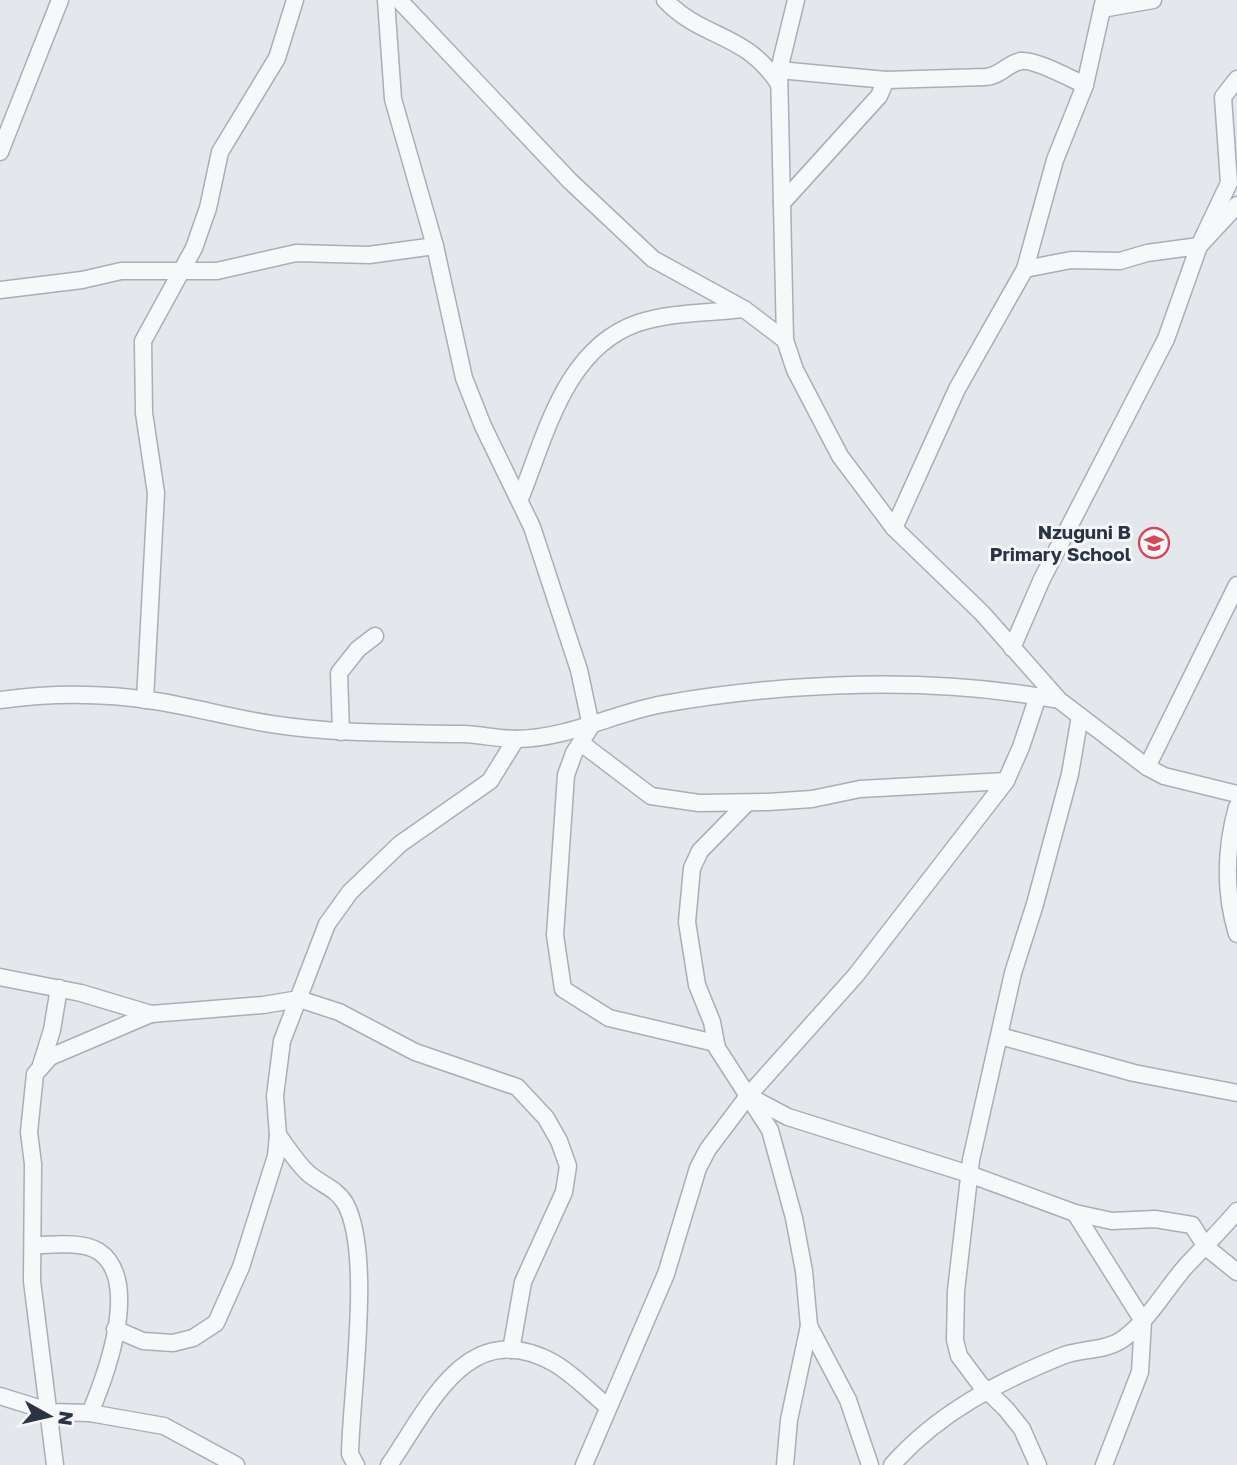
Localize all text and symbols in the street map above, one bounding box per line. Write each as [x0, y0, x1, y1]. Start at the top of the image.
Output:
place label: Nzuguni B Primary School [990, 520, 1131, 565]
school or university icon: Nzuguni B Primary School [1137, 526, 1171, 560]
north arrow [14, 1381, 84, 1451]
text: N [54, 1410, 79, 1427]

